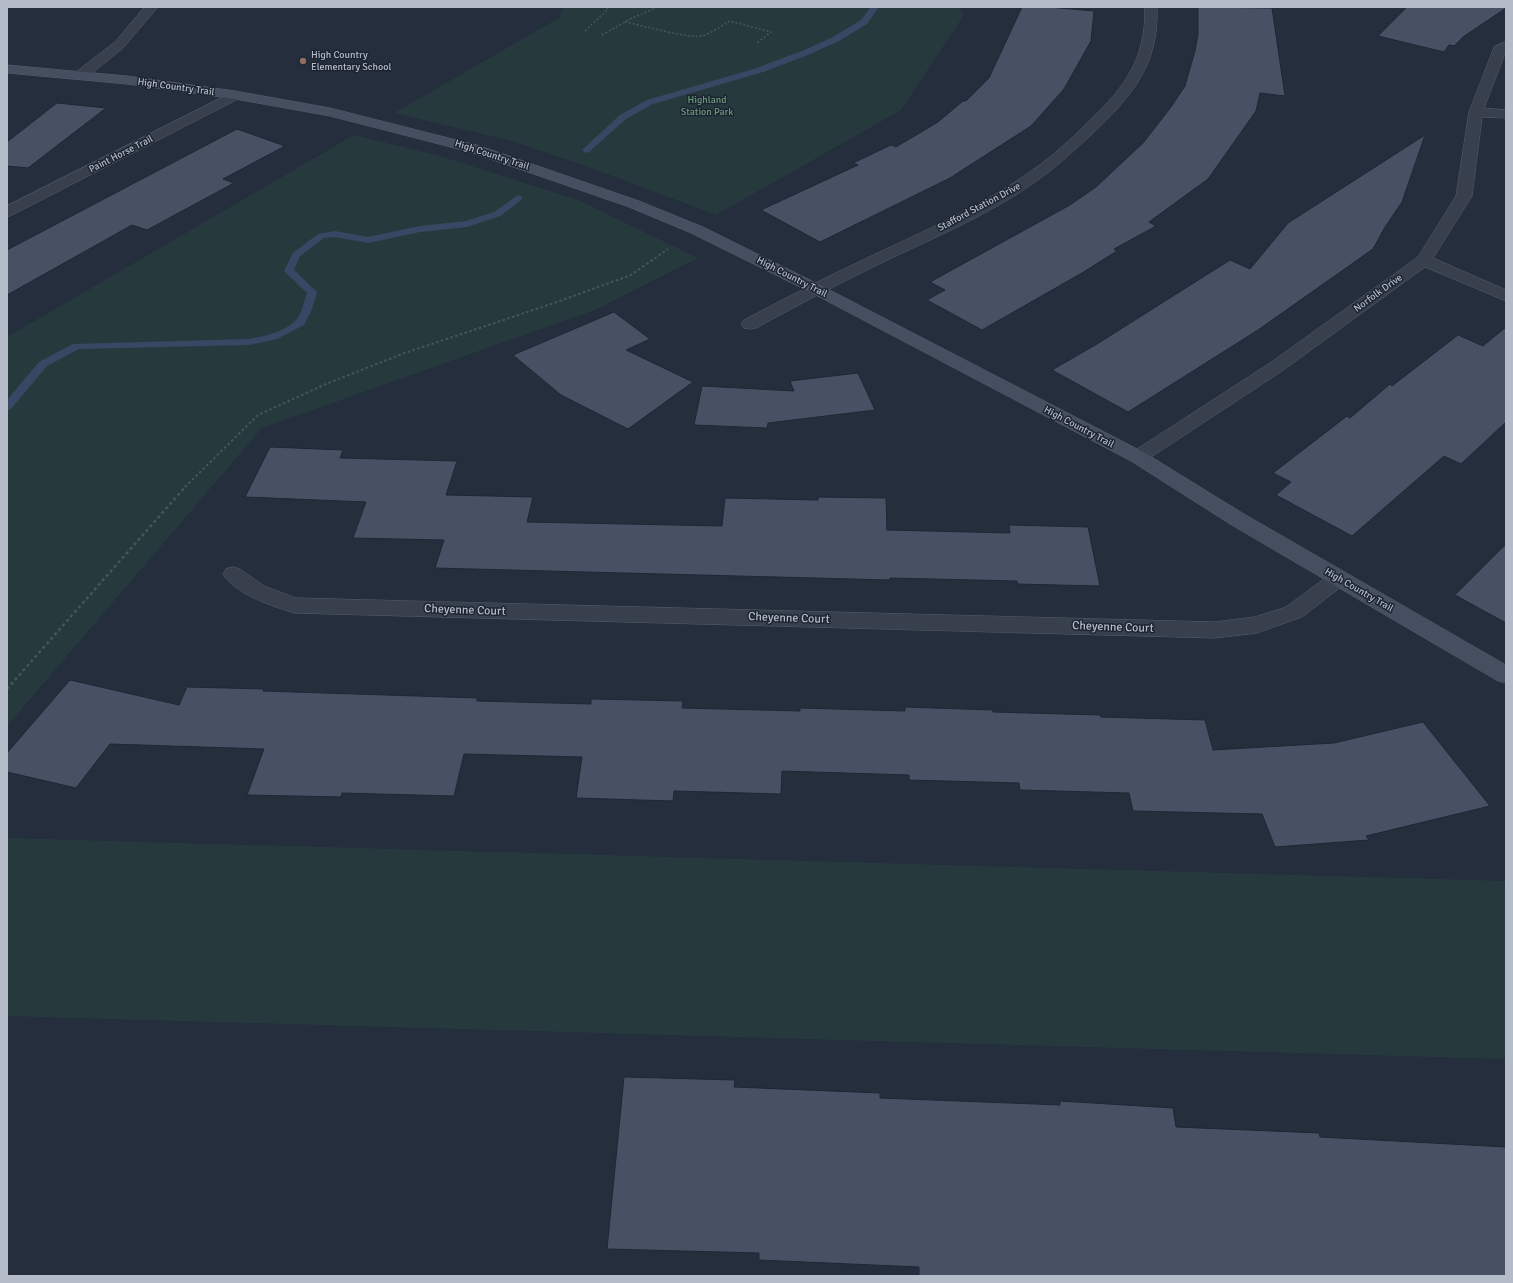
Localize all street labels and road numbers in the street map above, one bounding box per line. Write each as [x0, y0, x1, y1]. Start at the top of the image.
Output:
street label: High Country Trail [137, 76, 215, 98]
street label: Paint Horse Trail [87, 133, 155, 175]
street label: High Country Trail [453, 137, 531, 173]
street label: Stafford Station Drive [935, 180, 1023, 234]
street label: High Country Trail [755, 254, 829, 300]
street label: Norfolk Drive [1351, 271, 1405, 315]
street label: High Country Trail [1042, 403, 1116, 451]
street label: High Country Trail [1322, 565, 1396, 615]
street label: Cheyenne Court [424, 601, 506, 619]
street label: Cheyenne Court [748, 609, 830, 627]
street label: Cheyenne Court [1072, 618, 1154, 636]

